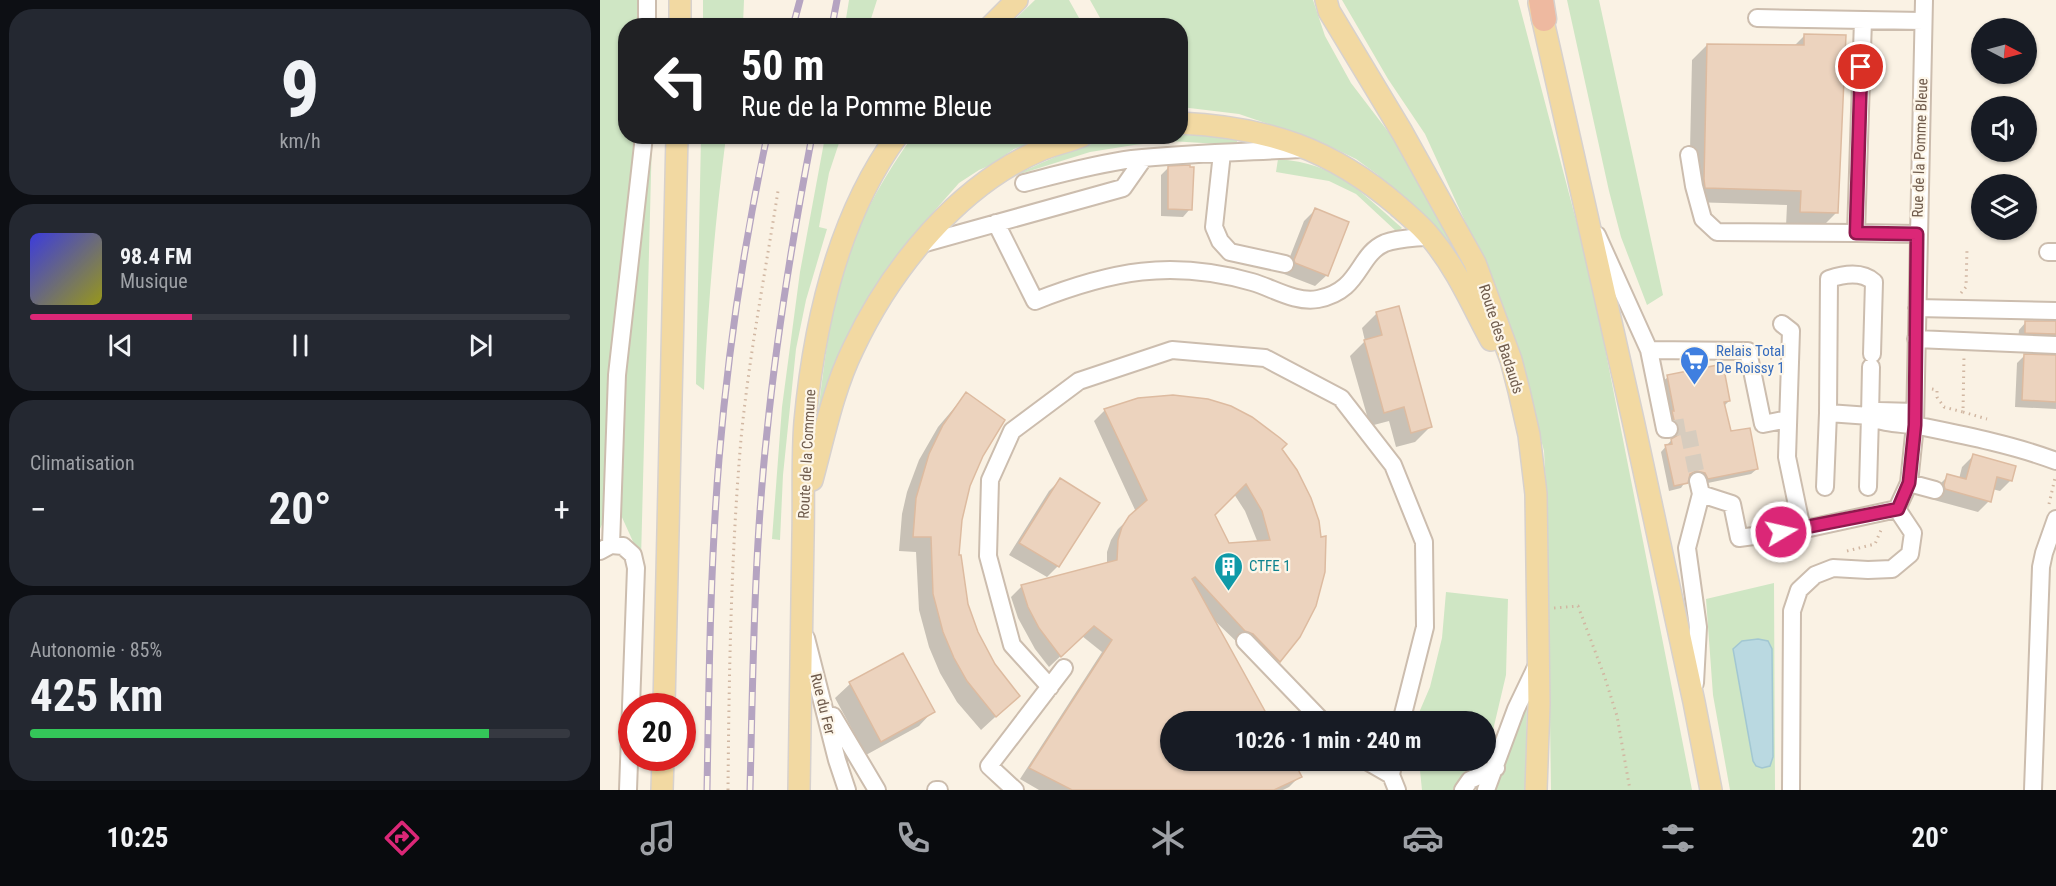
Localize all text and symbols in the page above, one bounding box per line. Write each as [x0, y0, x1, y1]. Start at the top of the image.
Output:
north arrow [1971, 18, 2037, 84]
map controls [1971, 18, 2037, 240]
text: 50 m [741, 41, 824, 90]
pin [1835, 41, 1886, 92]
icon: left [642, 42, 720, 120]
text: 9 [280, 44, 320, 135]
icon: arrive [1844, 50, 1877, 83]
street label: Rue de la Pomme Bleue [1909, 78, 1931, 218]
text: Rue de la Pomme Bleue [741, 91, 992, 123]
button: sound [1971, 96, 2037, 162]
text: km/h [279, 129, 321, 153]
button: layers [1971, 174, 2037, 240]
text: 98.4 FM [120, 244, 192, 269]
text: Musique [120, 269, 188, 293]
street label: Route des Badauds [1475, 282, 1527, 396]
icon: previous [104, 329, 137, 362]
icon: pause [284, 329, 317, 362]
icon: next [464, 329, 497, 362]
place label: Relais Total De Roissy 1 [1716, 342, 1785, 377]
supermarket icon: Relais Total De Roissy 1 [1679, 344, 1711, 386]
street label: Route de la Commune [795, 389, 819, 519]
text: Climatisation [30, 451, 135, 475]
text: 20° [269, 482, 332, 535]
text: − [30, 490, 47, 529]
text: + [554, 490, 570, 529]
position arrow [1749, 500, 1813, 564]
building icon: CTFE 1 [1212, 550, 1244, 592]
place label: CTFE 1 [1249, 557, 1291, 575]
text: Autonomie · 85% [30, 638, 162, 662]
text: 425 km [30, 669, 163, 722]
street label: Rue du Fer [807, 672, 839, 737]
speed limit sign: 20 [618, 693, 696, 771]
text: 10:26 · 1 min · 240 m [1235, 728, 1421, 753]
icon: directions [381, 817, 423, 859]
icon: music [637, 817, 679, 859]
icon: phone [892, 817, 934, 859]
icon: climate [1147, 817, 1189, 859]
icon: car [1402, 817, 1444, 859]
icon: filters [1657, 817, 1699, 859]
text: 10:25 [107, 822, 168, 854]
text: 20° [1912, 822, 1949, 854]

